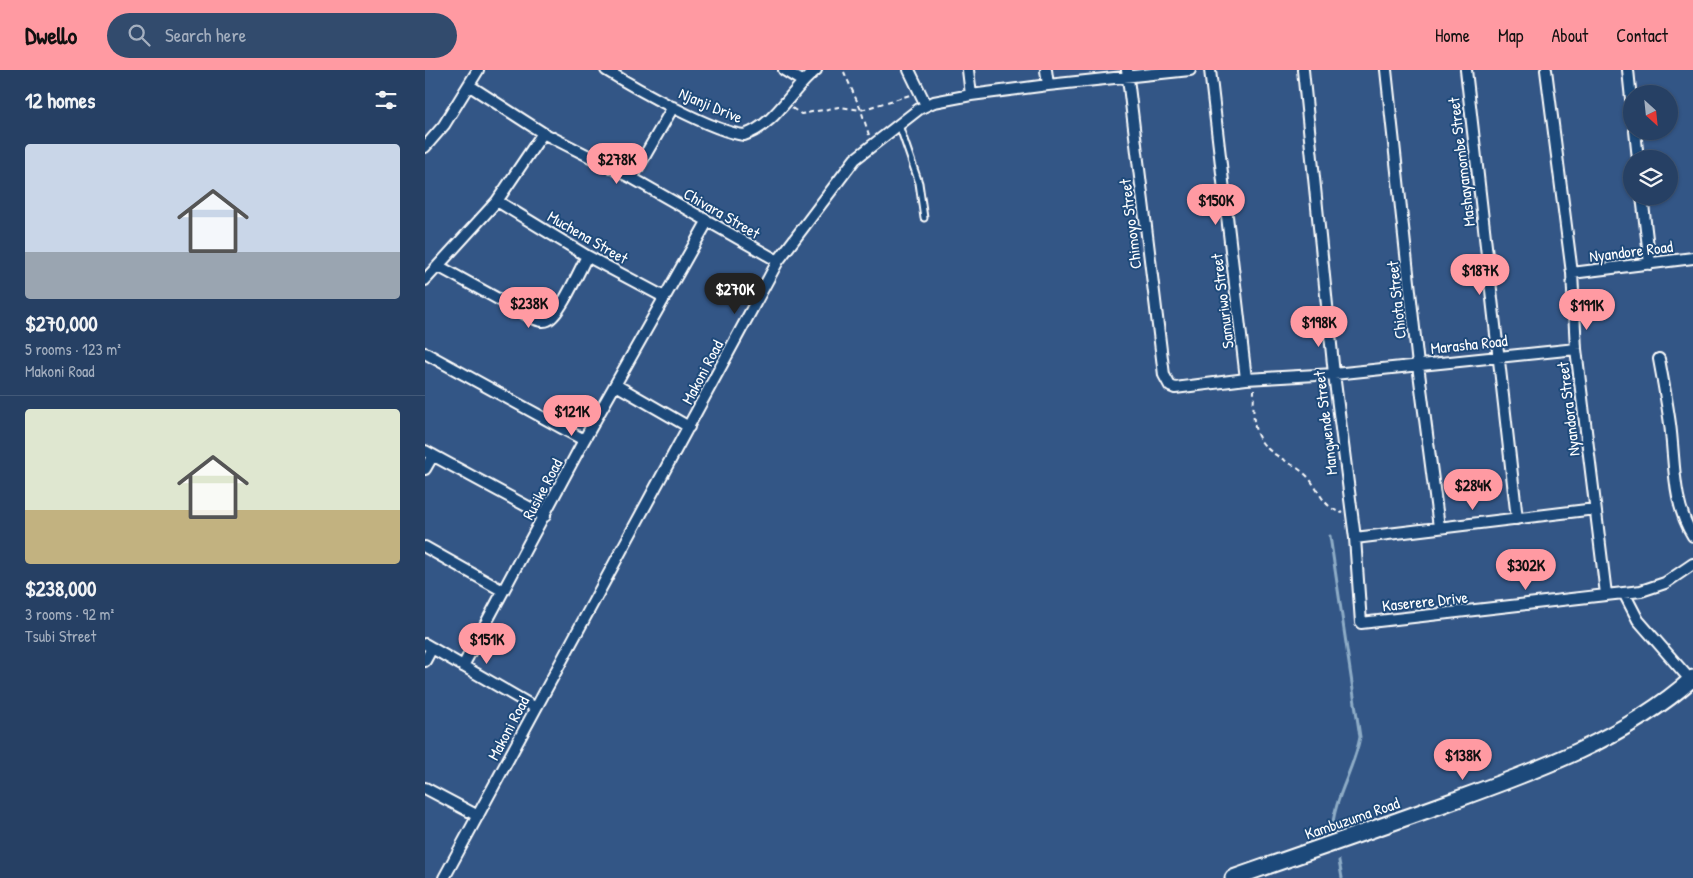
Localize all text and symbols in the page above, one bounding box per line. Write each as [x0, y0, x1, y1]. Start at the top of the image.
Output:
search box [107, 13, 457, 58]
text: Dwello [25, 19, 77, 51]
icon: search [125, 21, 153, 49]
text: Search here [165, 22, 246, 48]
text: Home [1435, 23, 1470, 48]
text: Map [1498, 23, 1523, 48]
text: About [1551, 23, 1588, 48]
text: Contact [1616, 23, 1668, 48]
street label: Njanji Drive [676, 82, 747, 128]
north arrow [1623, 85, 1677, 140]
map controls [1623, 85, 1678, 205]
text: 12 homes [25, 86, 95, 115]
icon: filters [372, 86, 400, 114]
street label: Mashayamombe Street [1442, 96, 1480, 228]
pin: $278K [582, 142, 652, 185]
text: $278K [598, 148, 636, 170]
button: layers [1623, 150, 1678, 205]
icon: home [168, 176, 258, 266]
street label: Chimoyo Street [1114, 177, 1146, 270]
street label: Chivara Street [680, 182, 765, 244]
pin: $150K [1181, 184, 1251, 226]
text: $150K [1198, 189, 1234, 211]
street label: Muchena Street [544, 205, 633, 269]
street label: Nyandore Road [1588, 235, 1674, 267]
street label: Samuriwo Street [1205, 252, 1239, 350]
pin: $187K [1445, 254, 1515, 296]
street label: Chiota Street [1381, 259, 1411, 340]
text: $187K [1461, 259, 1499, 281]
pin: $270K [700, 272, 770, 315]
text: $270K [715, 278, 755, 300]
pin: $238K [494, 286, 564, 329]
pin: $191K [1552, 288, 1622, 331]
text: $238K [510, 292, 548, 314]
text: $191K [1570, 294, 1604, 316]
pin: $198K [1284, 306, 1354, 348]
text: $270,000 [25, 309, 98, 338]
text: $198K [1301, 311, 1337, 333]
street label: Marasha Road [1429, 329, 1509, 359]
street label: Makoni Road [676, 336, 728, 408]
text: 5 rooms · 123 m² [25, 338, 121, 360]
text: Makoni Road [25, 360, 95, 382]
street label: Nyandora Street [1551, 360, 1585, 457]
street label: Mangwende Street [1308, 369, 1342, 476]
pin: $121K [537, 394, 607, 437]
text: $121K [554, 400, 590, 422]
icon: home [168, 442, 258, 532]
street label: Rusike Road [517, 455, 567, 523]
pin: $284K [1438, 468, 1508, 511]
text: $284K [1455, 474, 1491, 496]
pin: $302K [1491, 548, 1561, 591]
text: $302K [1507, 554, 1545, 576]
text: $238,000 [25, 574, 96, 603]
street label: Kaserere Drive [1381, 585, 1470, 616]
text: 3 rooms · 92 m² [25, 603, 114, 625]
pin: $151K [452, 622, 522, 665]
text: Tsubi Street [25, 625, 96, 647]
text: $151K [470, 628, 504, 650]
street label: Makoni Road [482, 692, 534, 764]
pin: $138K [1428, 738, 1498, 781]
text: $138K [1445, 744, 1481, 766]
street label: Kambuzuma Road [1302, 792, 1402, 844]

